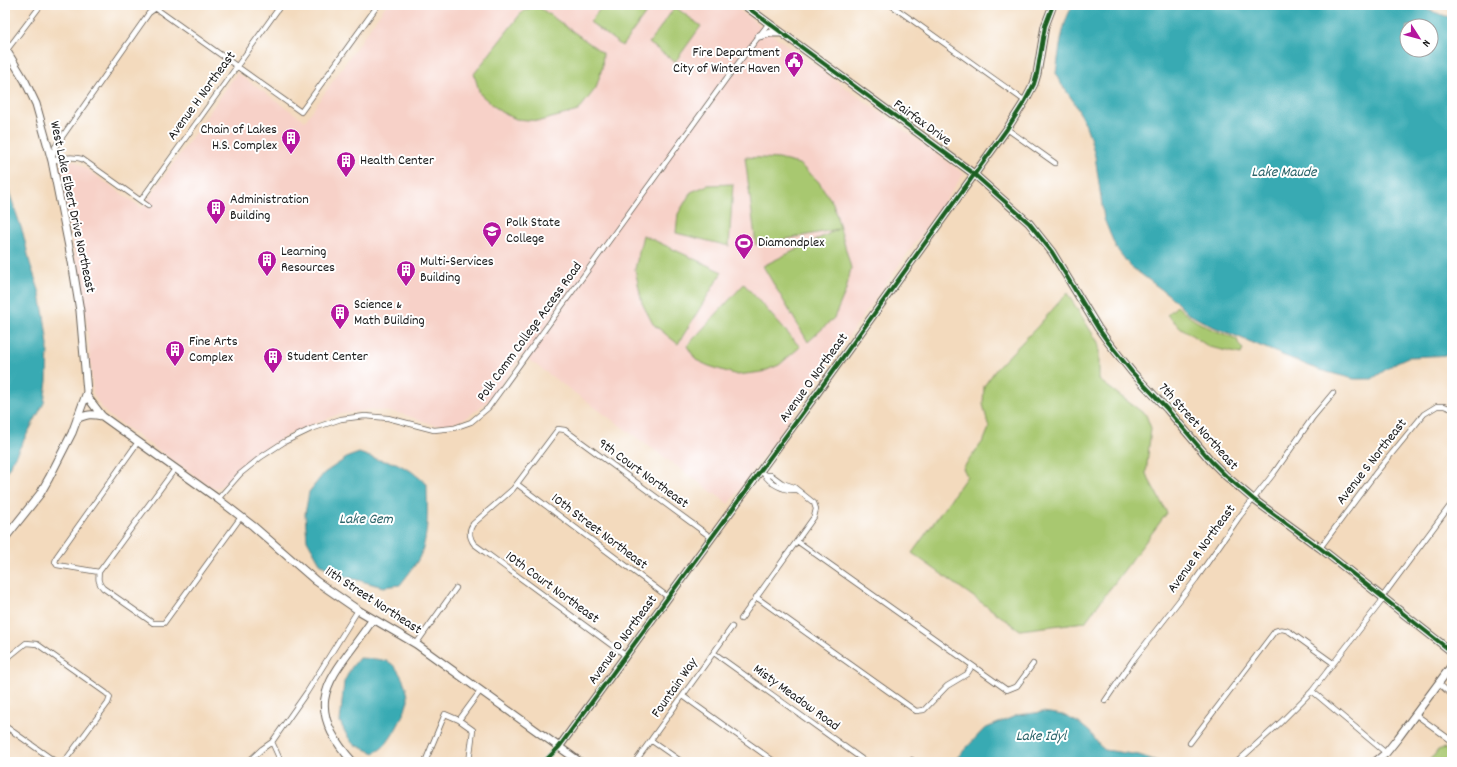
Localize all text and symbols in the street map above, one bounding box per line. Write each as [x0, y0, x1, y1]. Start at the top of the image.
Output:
north arrow [1399, 18, 1439, 58]
text: N [1417, 36, 1434, 50]
place label: Fire Department City of Winter Haven [673, 43, 780, 79]
street label: Avenue H Northeast [163, 47, 241, 145]
public building icon: Fire Department City of Winter Haven [783, 50, 805, 78]
street label: Fairfax Drive [889, 95, 955, 151]
street label: West Lake Elbert Drive Northeast [44, 119, 100, 295]
place label: Chain of Lakes H.S. Complex [200, 120, 277, 156]
building icon: Chain of Lakes H.S. Complex [280, 127, 302, 155]
building icon: Health Center [335, 150, 357, 178]
place label: Health Center [360, 151, 435, 171]
water label: Lake Maude [1251, 162, 1318, 184]
place label: Administration Building [230, 190, 309, 226]
building icon: Administration Building [205, 197, 227, 225]
place label: Polk State College [506, 213, 560, 249]
school or university icon: Polk State College [481, 220, 503, 248]
sports icon: Diamondplex [733, 232, 755, 260]
place label: Diamondplex [758, 233, 824, 253]
place label: Learning Resources [281, 242, 335, 278]
building icon: Learning Resources [256, 249, 278, 277]
place label: Multi-Services Building [420, 252, 494, 288]
street label: Polk Comm College Access Road [472, 258, 588, 406]
building icon: Multi-Services Building [395, 259, 417, 287]
place label: Science & Math BUilding [354, 295, 425, 331]
building icon: Science & Math BUilding [329, 302, 351, 330]
street label: Avenue O Northeast [775, 329, 853, 427]
place label: Fine Arts Complex [189, 332, 238, 368]
building icon: Fine Arts Complex [164, 339, 186, 367]
building icon: Student Center [262, 346, 284, 374]
place label: Student Center [287, 347, 369, 367]
street label: 7th Street Northeast [1153, 379, 1243, 475]
street label: Avenue S Northeast [1332, 415, 1412, 509]
street label: 9th Court Northeast [594, 434, 692, 514]
street label: 10th Street Northeast [546, 489, 652, 575]
street label: Avenue R Northeast [1163, 501, 1241, 597]
water label: Lake Gem [339, 509, 394, 531]
street label: 10th Court Northeast [501, 547, 603, 629]
street label: 11th Street Northeast [321, 562, 425, 640]
street label: Avenue O Northeast [584, 591, 662, 689]
street label: Fountain Way [647, 654, 703, 722]
street label: Misty Meadow Road [749, 660, 843, 736]
water label: Lake Idyl [1016, 726, 1068, 748]

